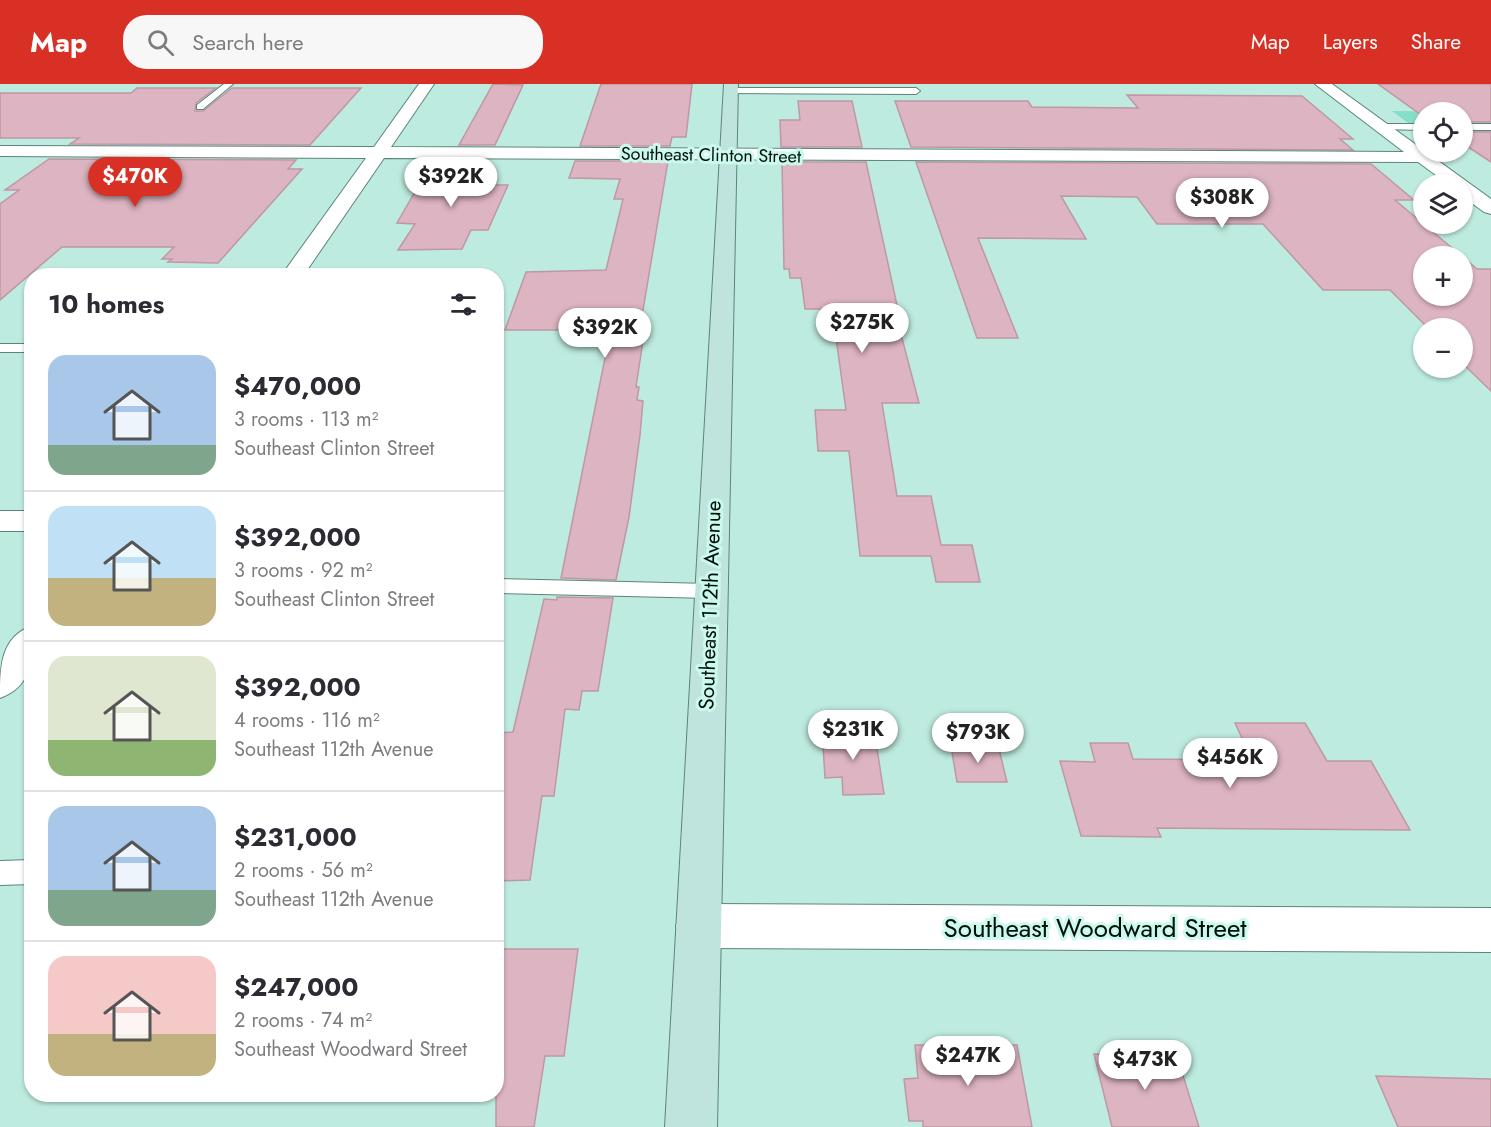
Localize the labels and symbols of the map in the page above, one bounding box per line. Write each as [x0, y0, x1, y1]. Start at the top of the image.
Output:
street label: Southeast Clinton Street [621, 140, 802, 170]
pin: $470K [93, 157, 177, 208]
pin: $392K [409, 157, 493, 208]
pin: $308K [1180, 178, 1264, 229]
pin: $275K [820, 303, 904, 354]
pin: $392K [563, 308, 647, 359]
street label: Southeast 112th Avenue [691, 500, 729, 710]
pin: $231K [811, 710, 895, 761]
pin: $793K [936, 713, 1020, 764]
pin: $456K [1188, 738, 1272, 789]
street label: Southeast Woodward Street [943, 909, 1247, 947]
pin: $247K [926, 1036, 1010, 1087]
pin: $473K [1103, 1040, 1187, 1091]

